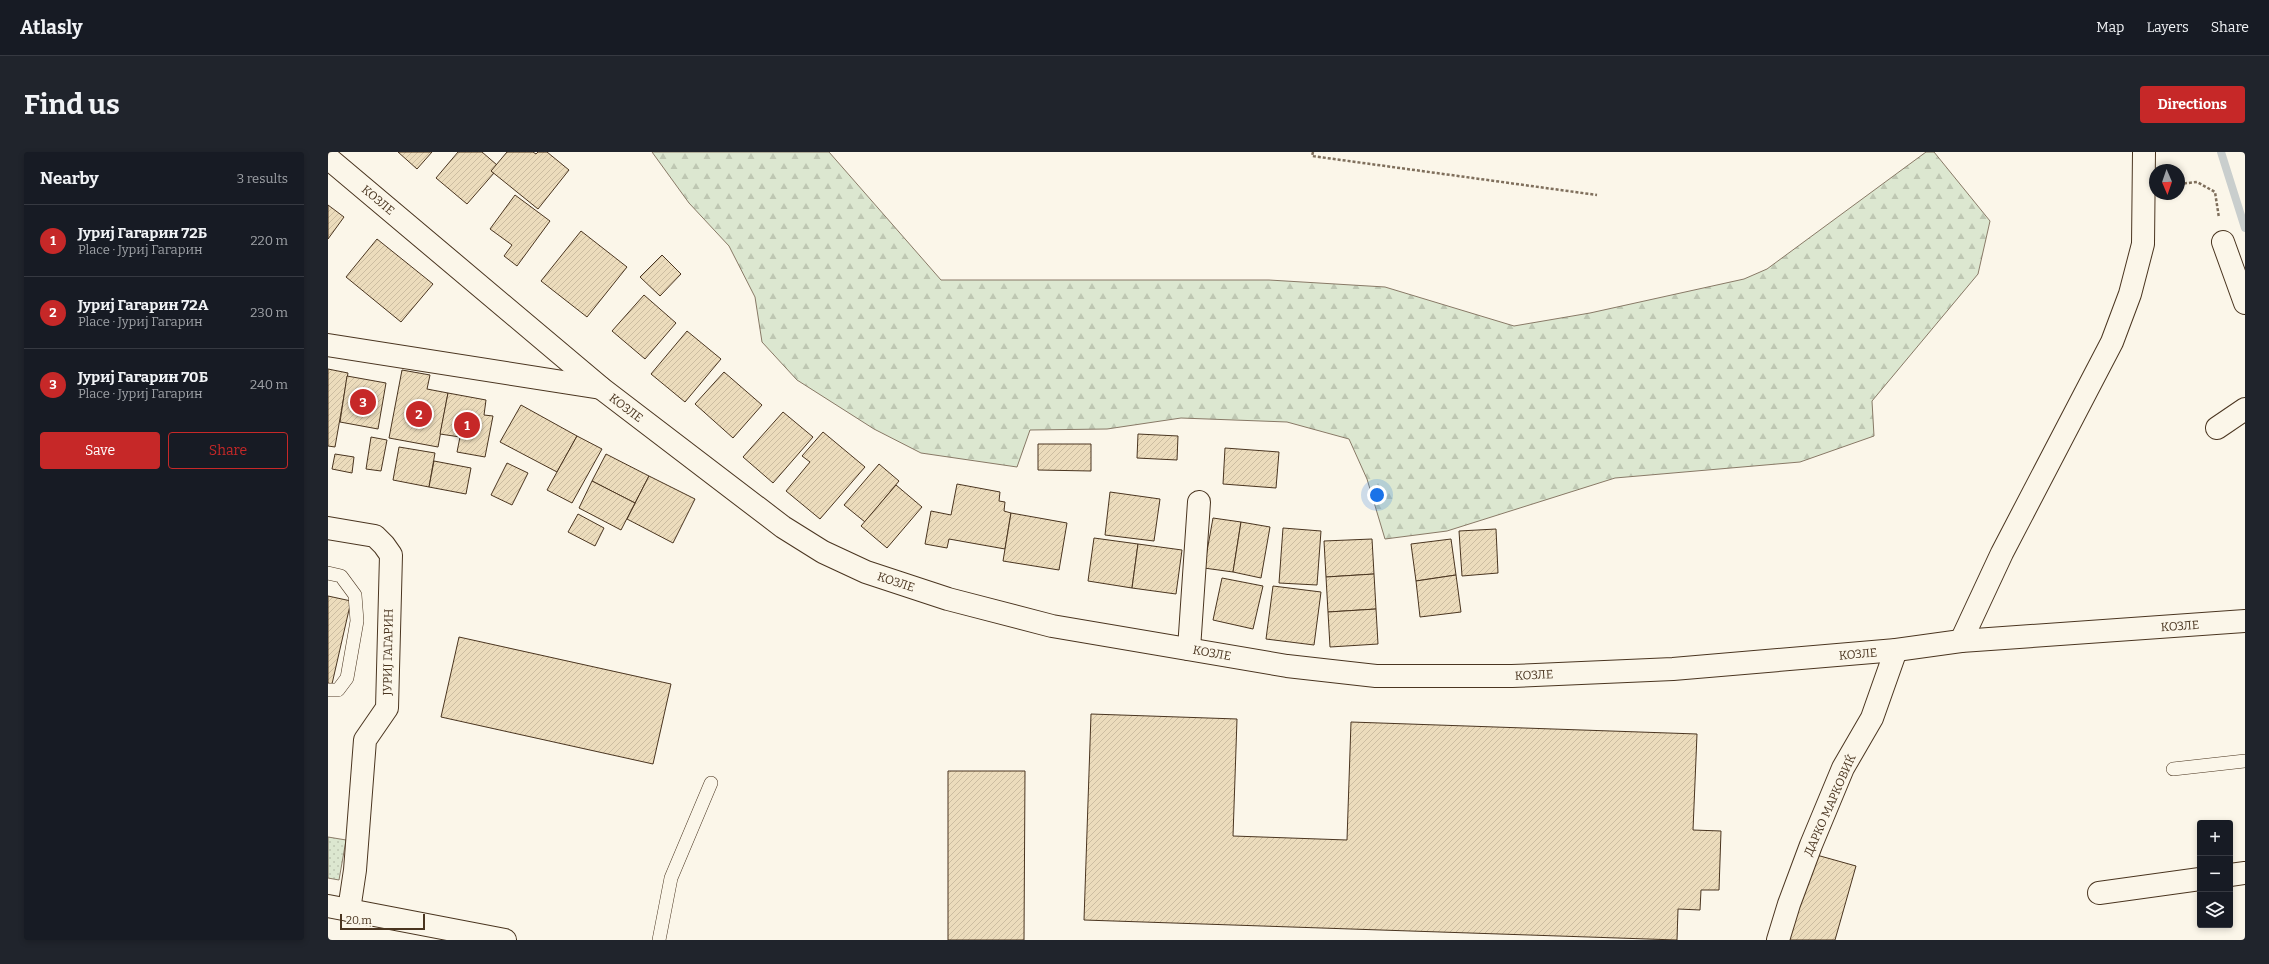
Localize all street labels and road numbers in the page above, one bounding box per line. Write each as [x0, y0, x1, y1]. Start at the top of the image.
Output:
street label: КОЗЛЕ [359, 182, 397, 218]
street label: КОЗЛЕ [606, 391, 646, 425]
street label: КОЗЛЕ [876, 569, 916, 595]
street label: ЈУРИЈ ГАГАРИН [380, 608, 396, 697]
street label: КОЗЛЕ [2160, 618, 2200, 634]
street label: КОЗЛЕ [1192, 643, 1232, 663]
street label: КОЗЛЕ [1838, 645, 1878, 663]
street label: КОЗЛЕ [1514, 667, 1554, 683]
street label: ДАРКО МАРКОВИЌ [1800, 751, 1859, 858]

